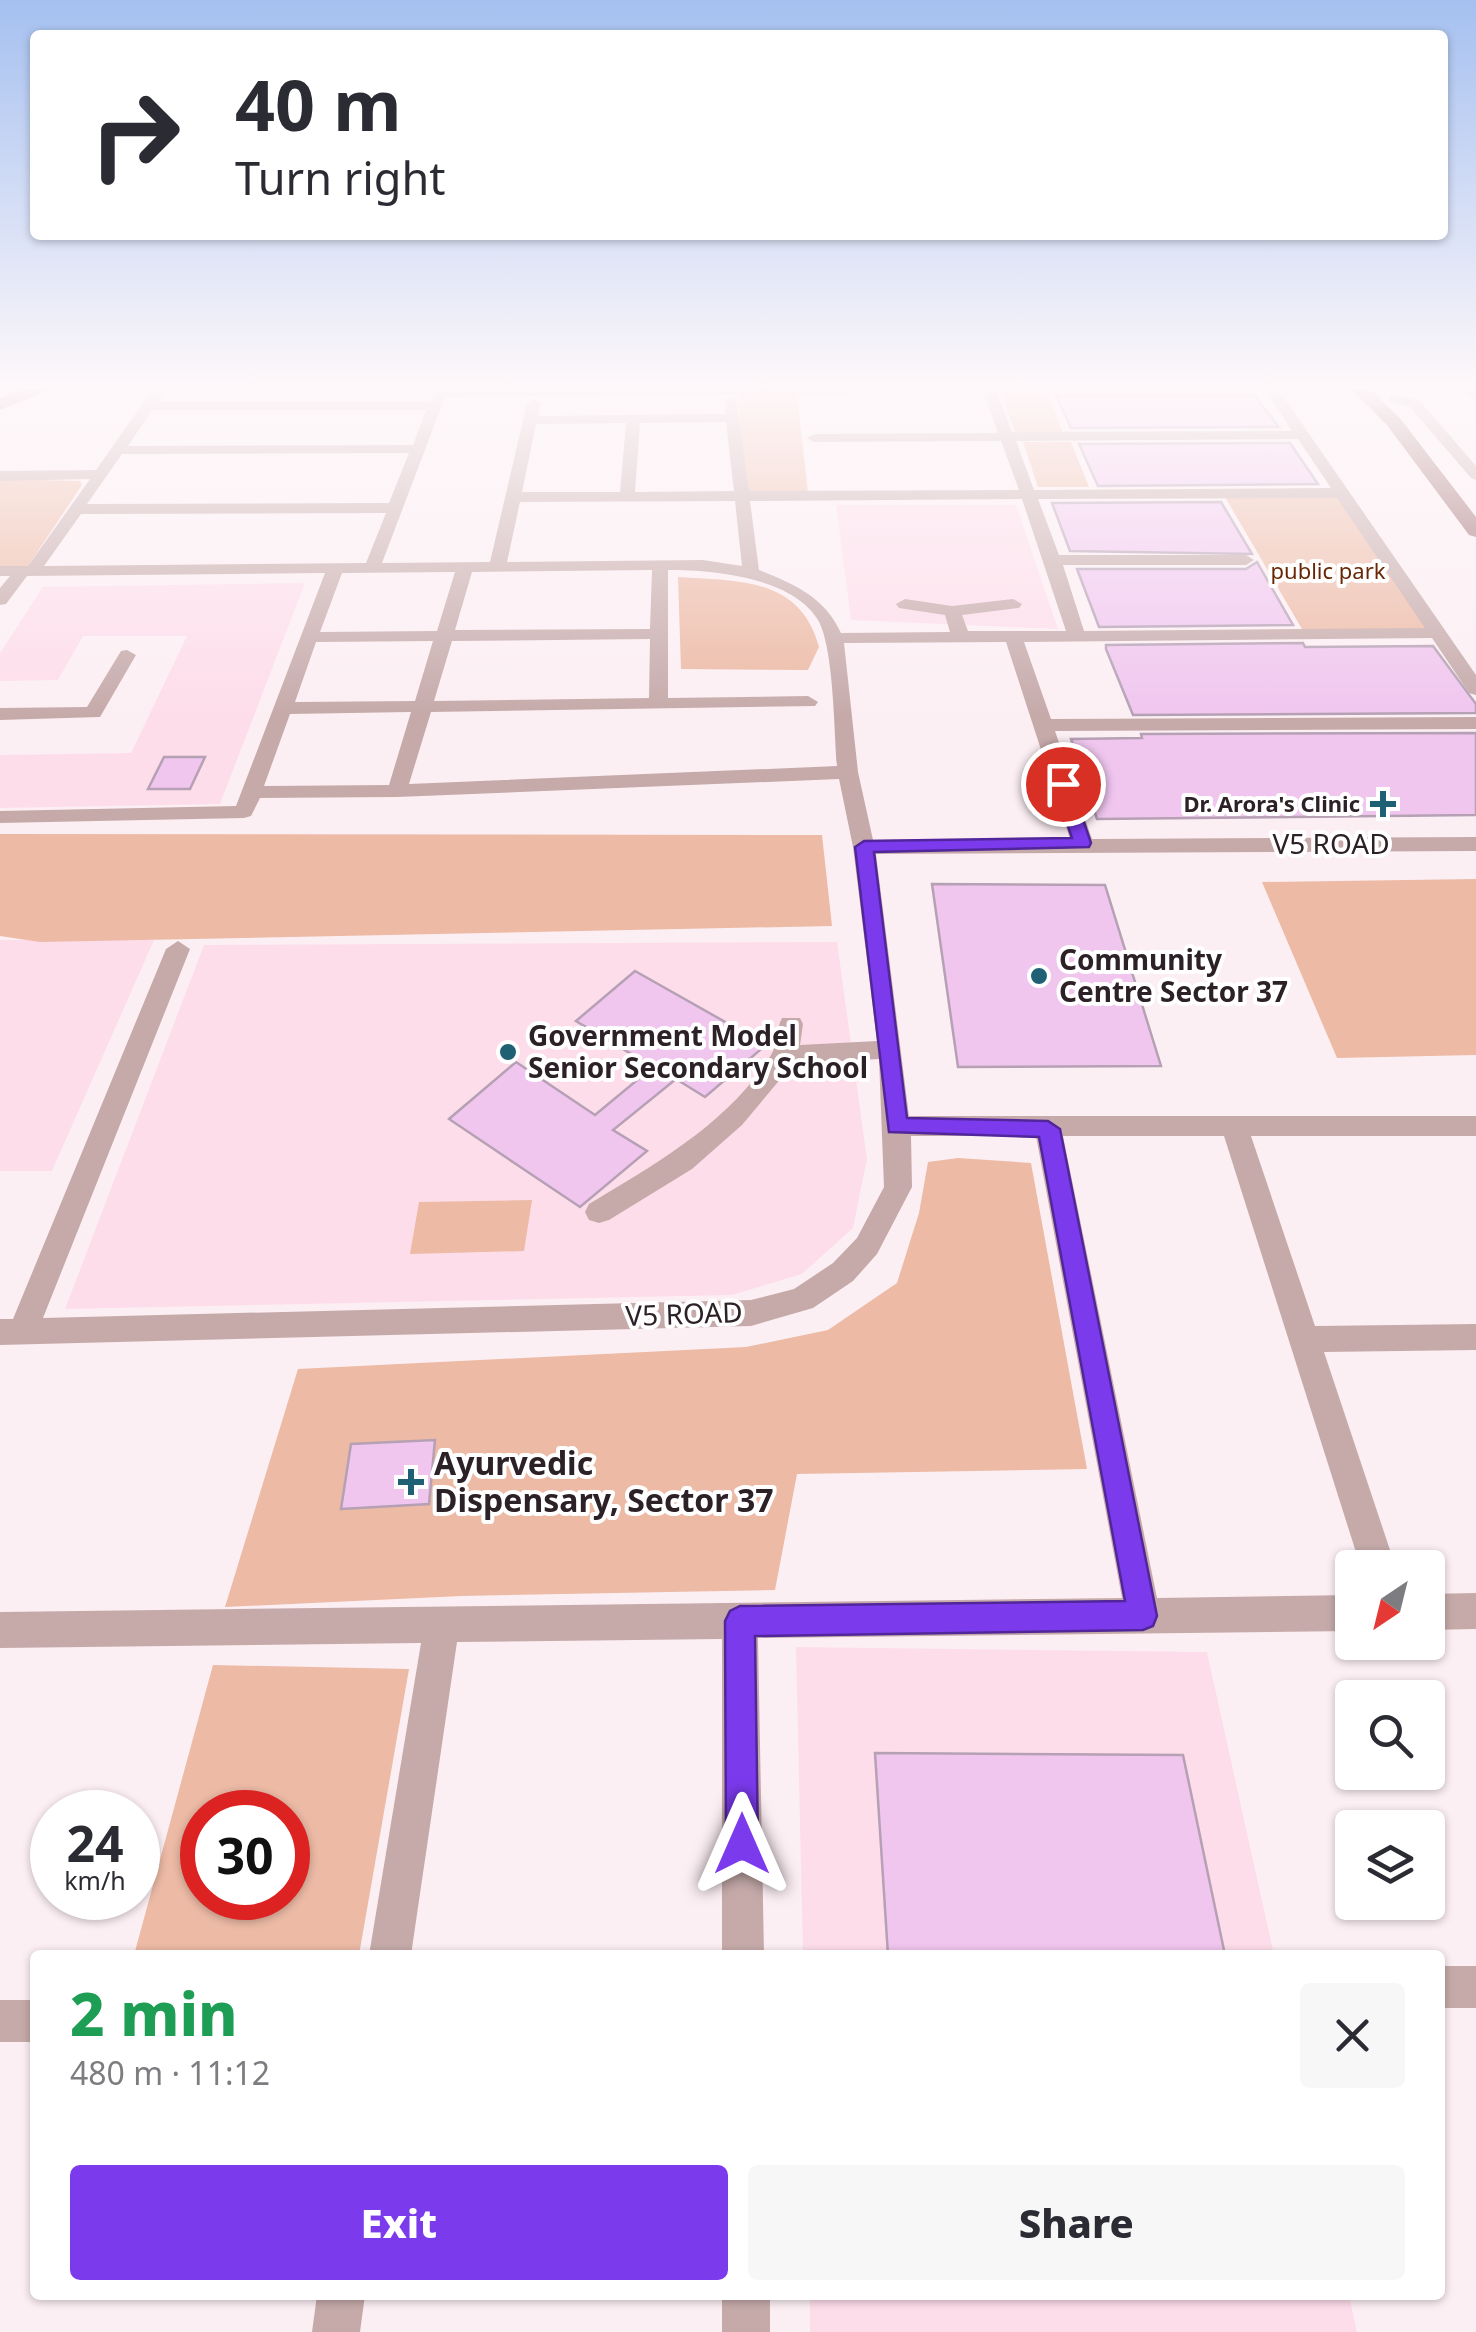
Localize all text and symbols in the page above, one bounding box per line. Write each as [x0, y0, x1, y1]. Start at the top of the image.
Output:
text: 40 m [235, 56, 402, 152]
icon: right [70, 70, 200, 200]
text: Turn right [235, 147, 446, 208]
park label: public park [1271, 555, 1386, 585]
pin [1021, 742, 1106, 827]
icon: arrive [1036, 757, 1091, 812]
place label: Dr. Arora's Clinic [1184, 788, 1360, 818]
marker: Dr. Arora's Clinic [1370, 791, 1396, 817]
street label: V5 ROAD [1272, 824, 1390, 862]
place label: Community Centre Sector 37 [1059, 940, 1288, 1010]
marker: Community Centre Sector 37 [1028, 965, 1050, 987]
place label: Government Model Senior Secondary School [528, 1016, 868, 1086]
marker: Government Model Senior Secondary School [497, 1041, 519, 1063]
street label: V5 ROAD [625, 1292, 743, 1334]
place label: Ayurvedic Dispensary, Sector 37 [434, 1441, 774, 1521]
marker: Ayurvedic Dispensary, Sector 37 [398, 1469, 424, 1495]
north arrow [1335, 1550, 1445, 1660]
map controls [1335, 1550, 1445, 1920]
button: search [1335, 1680, 1445, 1790]
speed limit sign: 30 [180, 1790, 310, 1920]
position arrow [690, 1792, 794, 1896]
text: 24 [66, 1809, 124, 1877]
button: layers [1335, 1810, 1445, 1920]
text: km/h [64, 1863, 126, 1897]
text: 2 min [70, 1972, 238, 2054]
button: close [1300, 1983, 1405, 2088]
text: 480 m · 11:12 [70, 2051, 270, 2094]
button: Exit [70, 2165, 728, 2280]
button: Share [748, 2165, 1405, 2280]

